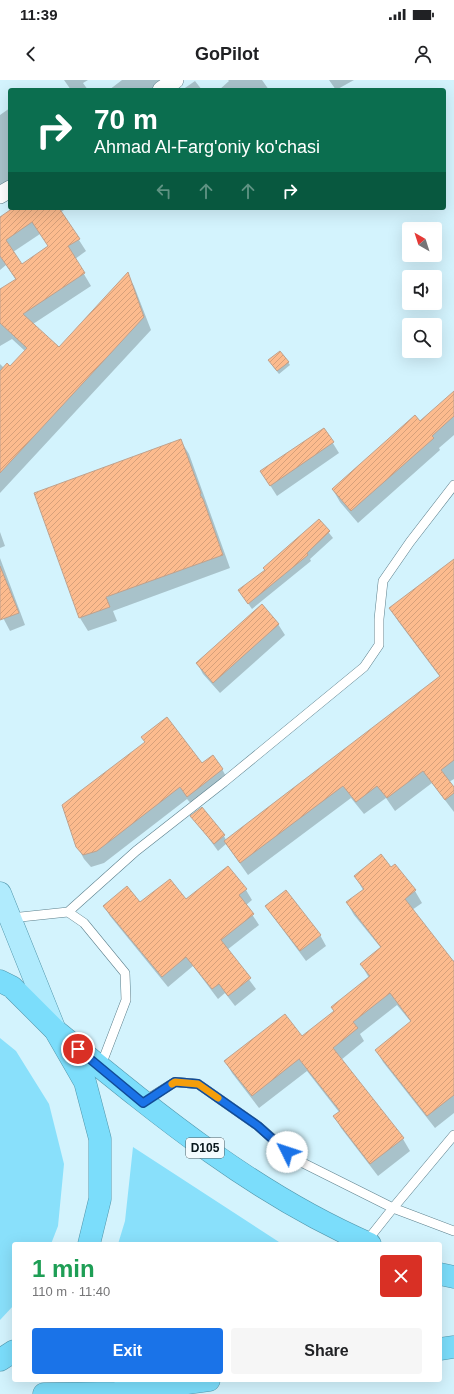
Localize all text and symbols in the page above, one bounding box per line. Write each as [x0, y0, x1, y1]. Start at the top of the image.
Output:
text: 11:39 [20, 6, 58, 23]
icon: back [20, 43, 42, 65]
icon: person [412, 43, 434, 65]
text: GoPilot [195, 44, 259, 64]
icon: right [28, 104, 80, 156]
text: 70 m [94, 104, 158, 135]
text: Ahmad Al-Farg'oniy ko'chasi [94, 137, 320, 157]
icon: left [153, 180, 175, 202]
icon: ahead [195, 180, 217, 202]
icon: ahead [237, 180, 259, 202]
icon: right [279, 180, 301, 202]
north arrow [402, 222, 442, 262]
map controls [402, 222, 442, 358]
button: sound [402, 270, 442, 310]
button: search [402, 318, 442, 358]
pin [61, 1032, 95, 1066]
icon: arrive [67, 1038, 89, 1060]
position arrow [266, 1131, 308, 1173]
road number: D105 [186, 1138, 224, 1158]
text: 1 min [32, 1255, 95, 1282]
button: close [380, 1255, 422, 1297]
text: 110 m · 11:40 [32, 1284, 110, 1299]
button: Exit [32, 1328, 223, 1374]
button: Share [231, 1328, 422, 1374]

